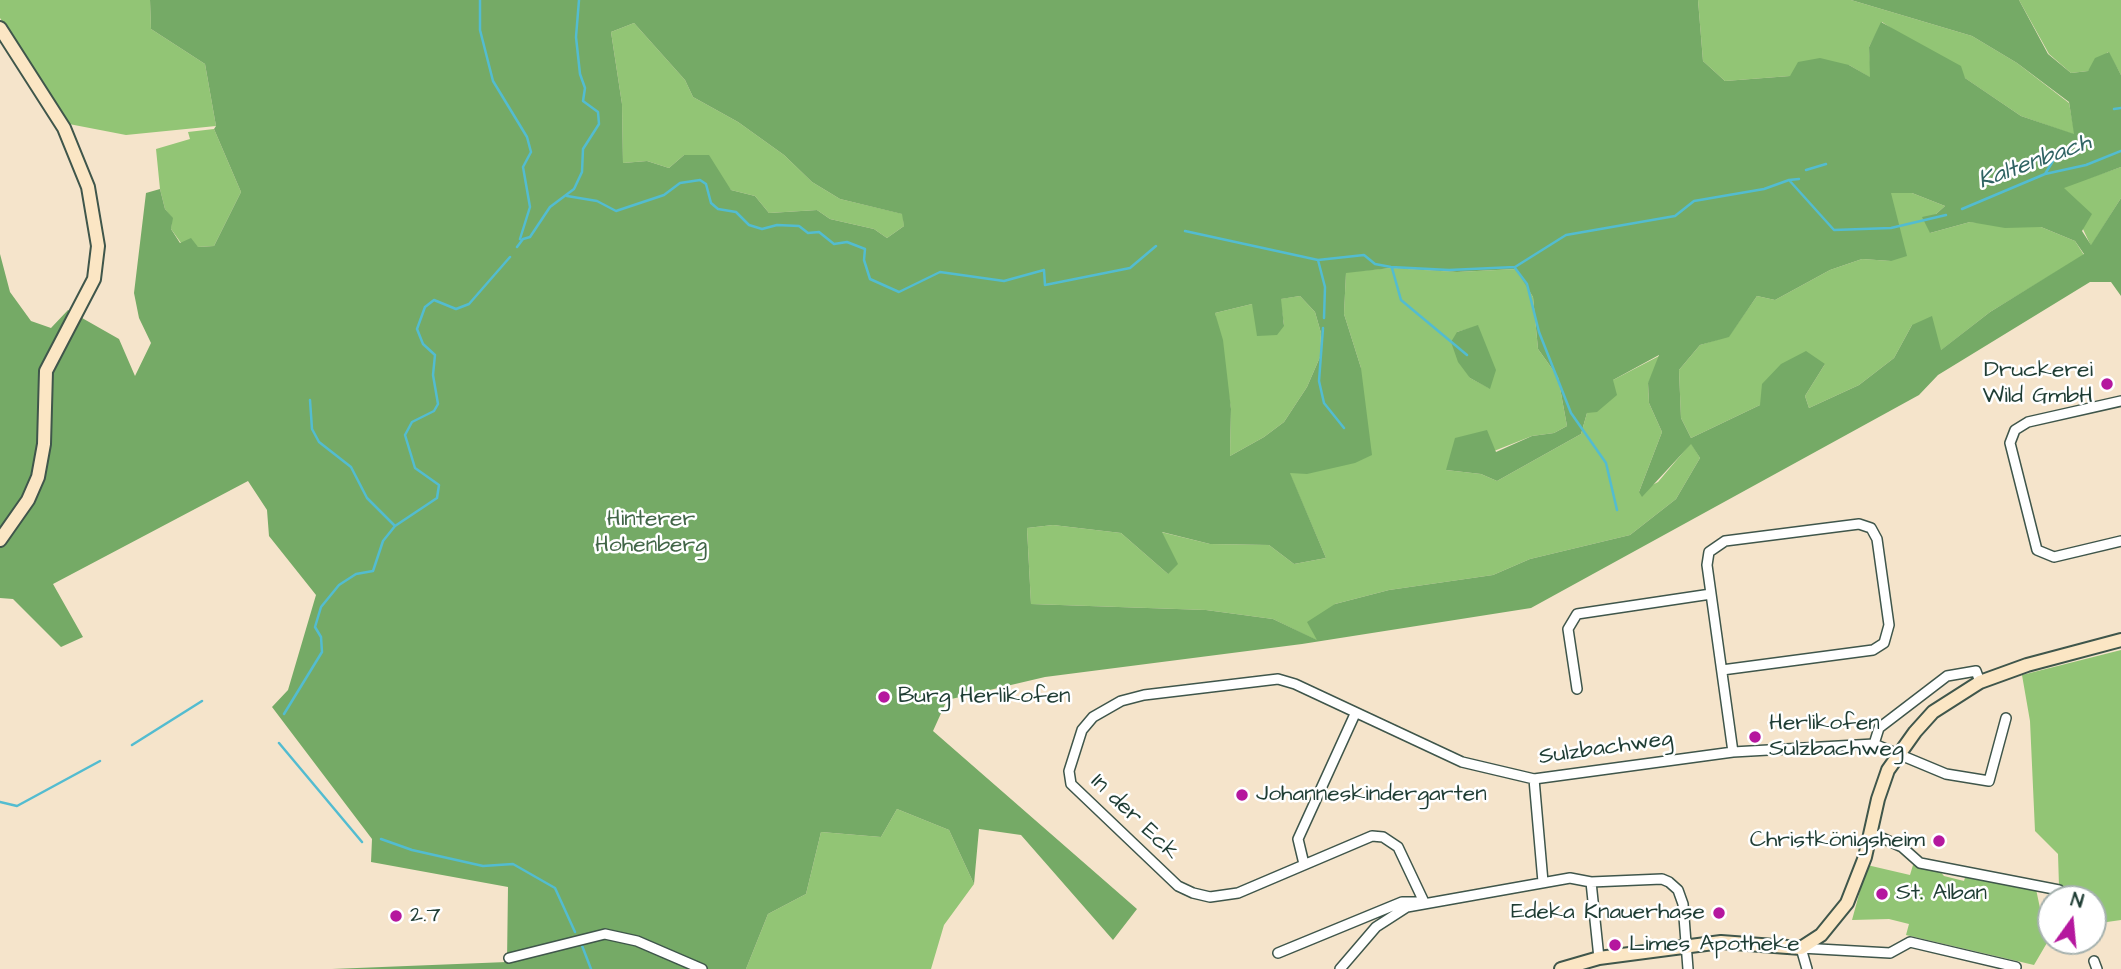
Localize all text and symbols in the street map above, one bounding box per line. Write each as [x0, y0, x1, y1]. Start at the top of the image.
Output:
water label: Kaltenbach [1975, 129, 2095, 197]
place label: Druckerei Wild GmbH [1983, 357, 2093, 411]
marker: Druckerei Wild GmbH [2099, 376, 2115, 392]
park label: Hinterer Hohenberg [595, 506, 707, 560]
place label: Burg Herlikofen [898, 683, 1071, 711]
marker: Burg Herlikofen [876, 689, 892, 705]
place label: Herlikofen Sulzbachweg [1769, 710, 1904, 764]
street label: Sulzbachweg [1537, 726, 1675, 772]
marker: Herlikofen Sulzbachweg [1747, 729, 1763, 745]
street label: In der Eck [1084, 769, 1184, 867]
place label: Johanneskindergarten [1256, 781, 1487, 809]
marker: Johanneskindergarten [1234, 787, 1250, 803]
place label: Christkönigsheim [1750, 827, 1925, 855]
marker: Christkönigsheim [1931, 833, 1947, 849]
place label: St. Alban [1896, 880, 1987, 908]
north arrow [2037, 885, 2107, 955]
marker: St. Alban [1874, 886, 1890, 902]
text: N [2068, 887, 2086, 916]
place label: Edeka Knauerhase [1511, 899, 1705, 927]
place label: 2.7 [410, 902, 441, 930]
marker: Edeka Knauerhase [1711, 905, 1727, 921]
marker: 2.7 [388, 908, 404, 924]
place label: Limes Apotheke [1629, 931, 1800, 959]
marker: Limes Apotheke [1607, 937, 1623, 953]

